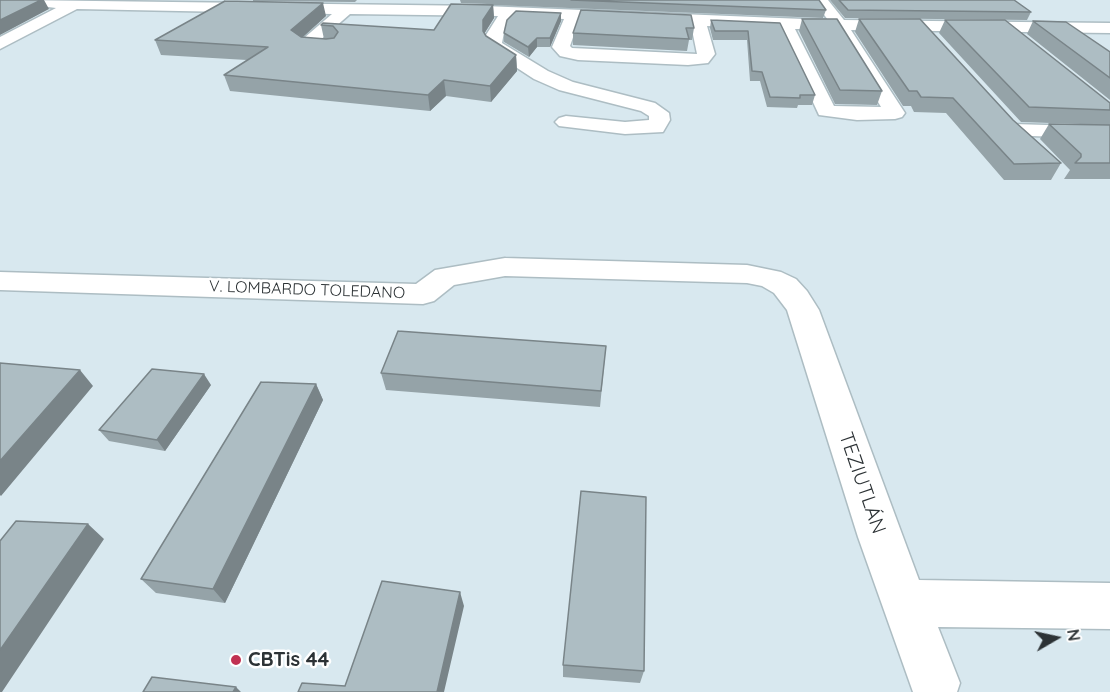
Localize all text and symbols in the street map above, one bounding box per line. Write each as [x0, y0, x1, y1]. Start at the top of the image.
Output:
street label: V. LOMBARDO TOLEDANO [209, 277, 405, 303]
street label: TEZIUTLÁN [833, 429, 891, 537]
north arrow [1026, 608, 1086, 668]
text: N [1063, 628, 1085, 643]
place label: CBTis 44 [248, 648, 329, 672]
marker: CBTis 44 [229, 653, 243, 667]

